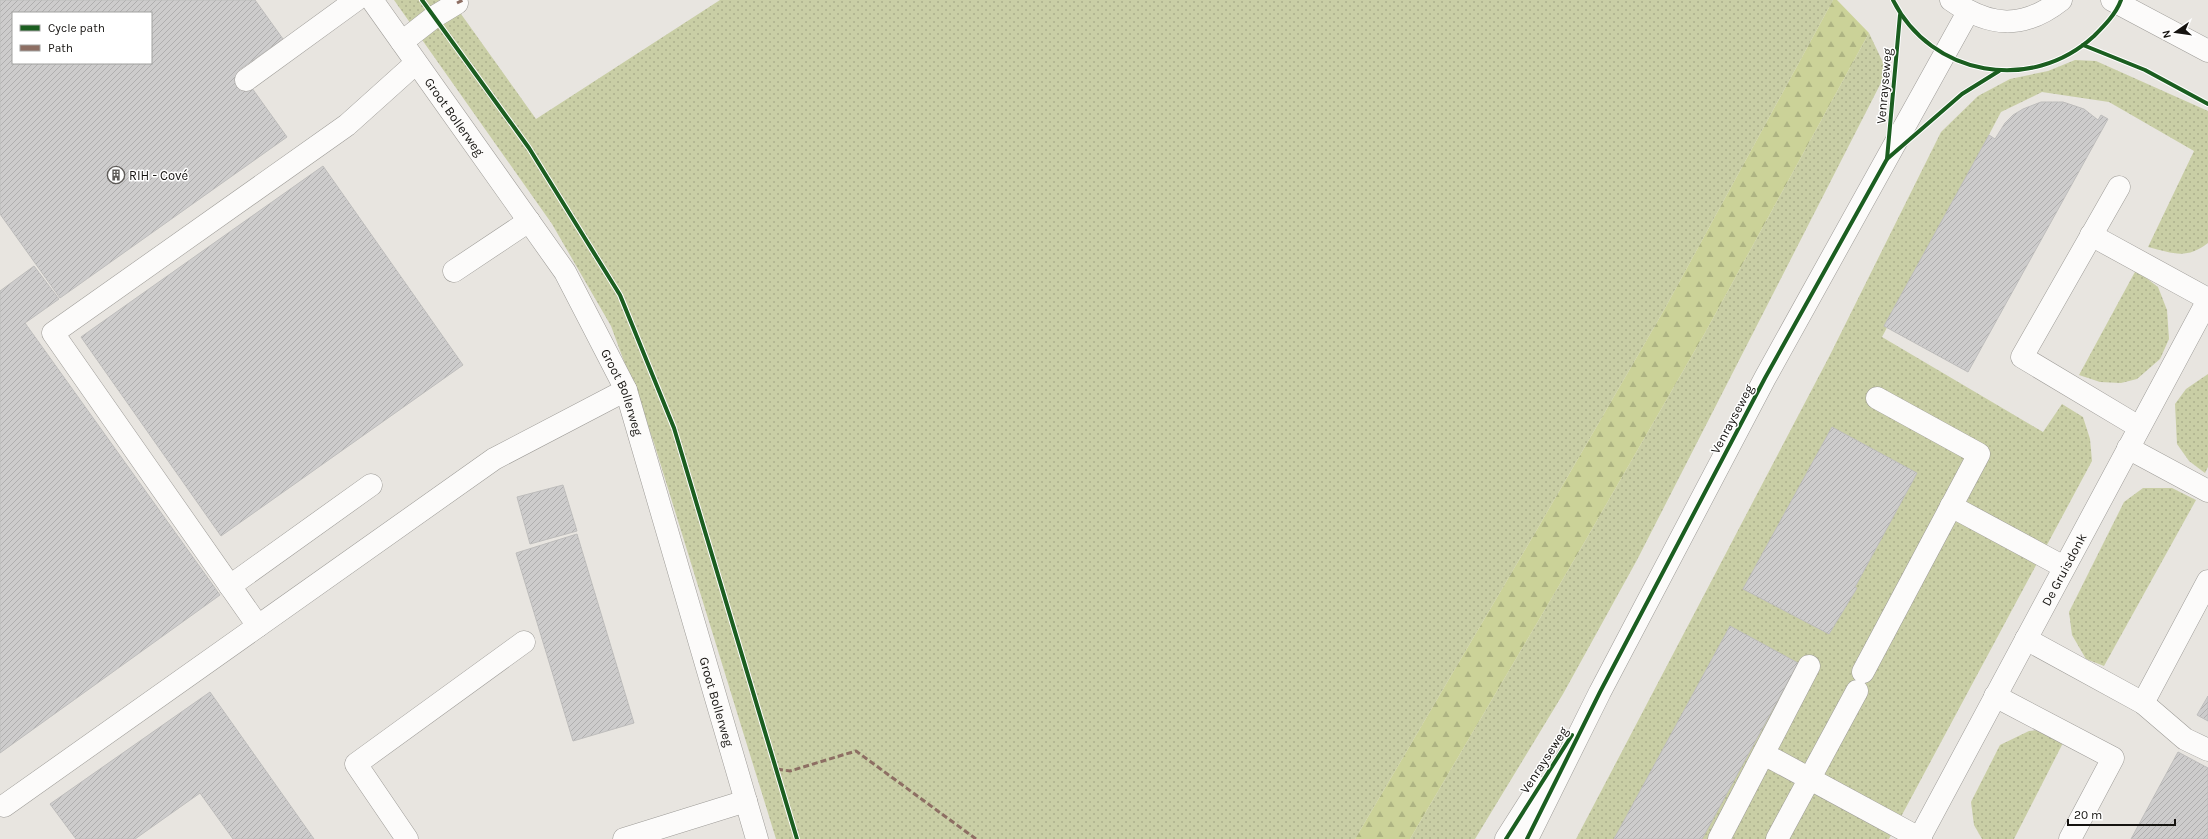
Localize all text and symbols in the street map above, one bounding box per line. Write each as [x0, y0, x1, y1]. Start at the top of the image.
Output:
legend [12, 12, 152, 64]
north arrow [2156, 12, 2196, 52]
text: Cycle path [48, 21, 105, 35]
text: N [2160, 29, 2174, 39]
text: Path [48, 41, 73, 55]
street label: Venrayseweg [1873, 47, 1895, 125]
street label: Groot Bollerweg [422, 75, 488, 159]
building icon: RIH - Cové [106, 165, 126, 185]
place label: RIH - Cové [129, 168, 189, 183]
street label: Groot Bollerweg [598, 346, 647, 438]
street label: Venrayseweg [1707, 381, 1757, 456]
street label: De Gruisdonk [2038, 531, 2089, 608]
street label: Groot Bollerweg [697, 655, 737, 749]
street label: Venrayseweg [1517, 723, 1571, 796]
scale bar [2068, 801, 2175, 827]
text: 20 m [2074, 808, 2102, 822]

